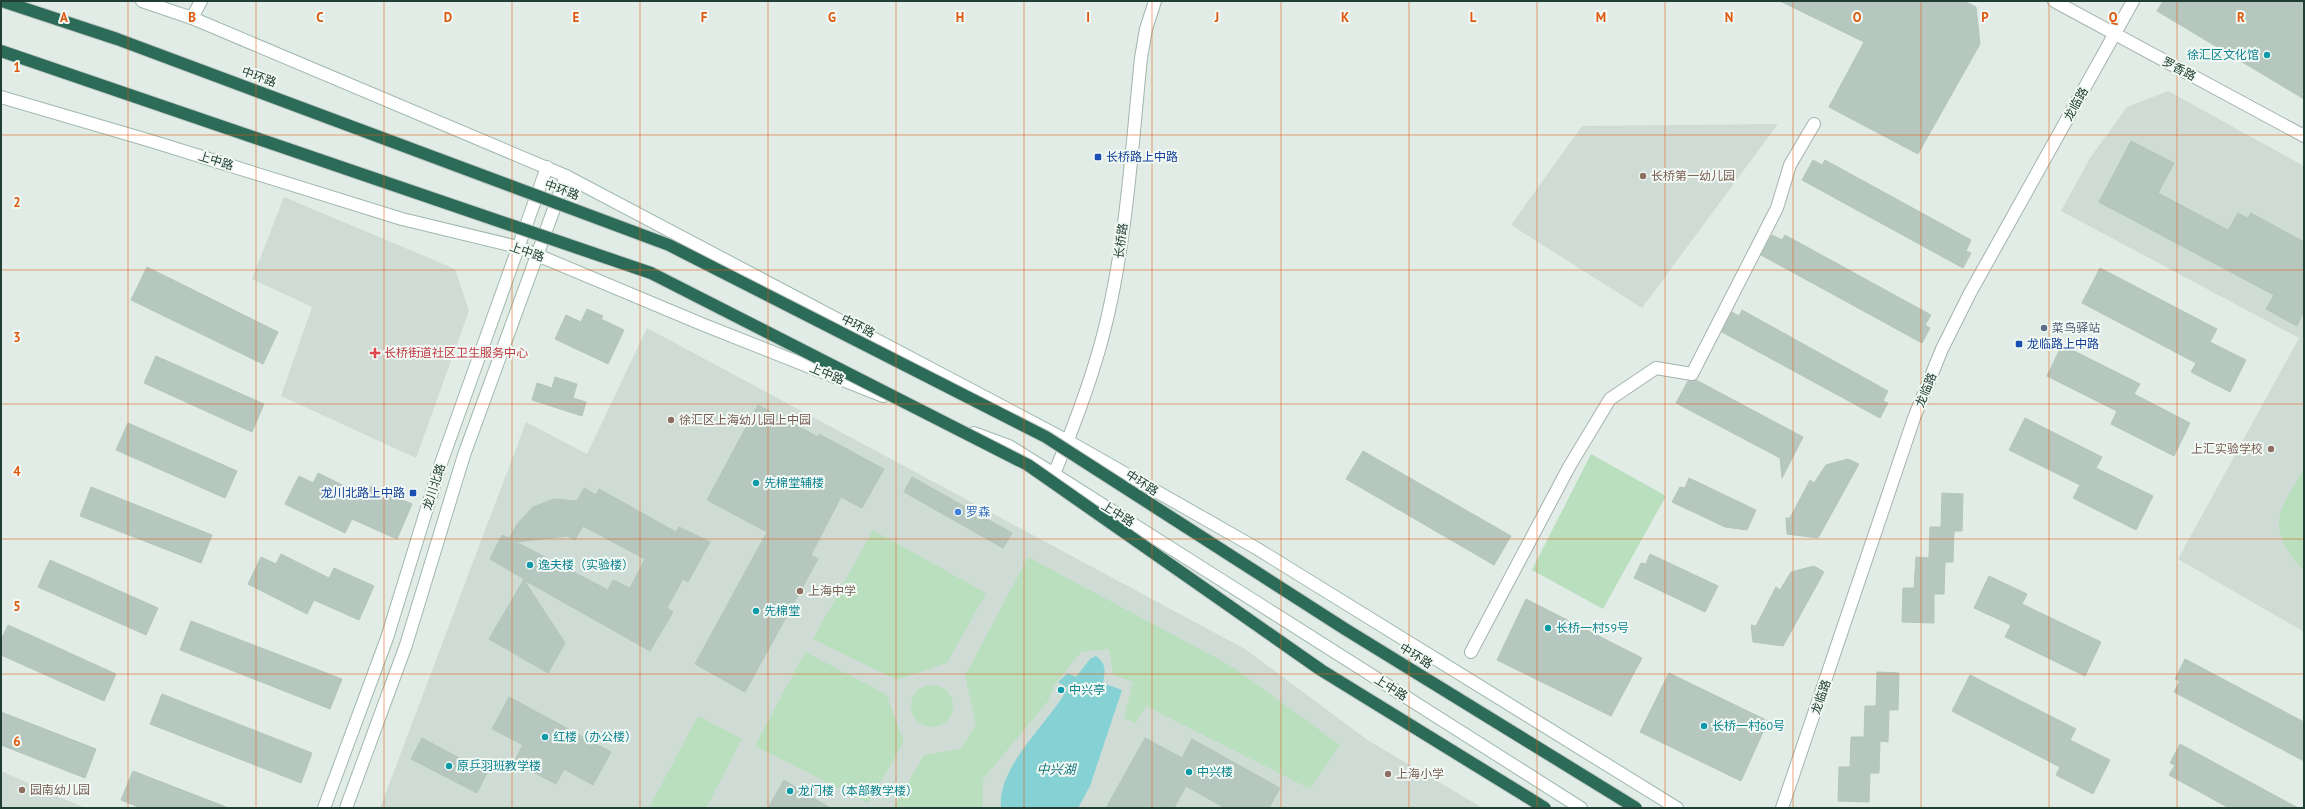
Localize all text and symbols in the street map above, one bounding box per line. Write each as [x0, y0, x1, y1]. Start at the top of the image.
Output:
text: A [60, 9, 68, 26]
text: B [188, 9, 196, 26]
text: C [316, 9, 324, 26]
text: D [444, 9, 452, 26]
text: E [573, 9, 580, 26]
text: F [701, 9, 708, 26]
text: G [828, 9, 836, 26]
text: H [956, 9, 964, 26]
text: I [1086, 9, 1090, 26]
text: J [1214, 9, 1219, 26]
text: K [1341, 9, 1349, 26]
text: L [1470, 9, 1477, 26]
text: M [1596, 9, 1606, 26]
text: N [1725, 9, 1733, 26]
text: O [1853, 9, 1862, 26]
text: P [1981, 9, 1989, 26]
text: Q [2109, 9, 2119, 26]
text: R [2237, 9, 2245, 26]
place label: 徐汇区文化馆 [2187, 47, 2259, 62]
marker: 徐汇区文化馆 [2262, 50, 2272, 60]
street label: 罗香路 [2160, 53, 2199, 84]
text: 1 [13, 59, 21, 76]
street label: 中环路 [240, 63, 279, 90]
street label: 龙临路 [2060, 84, 2091, 123]
street label: 上中路 [197, 148, 236, 173]
place label: 长桥路上中路 [1106, 149, 1178, 164]
marker: 长桥路上中路 [1093, 152, 1103, 162]
place label: 长桥第一幼儿园 [1651, 168, 1735, 183]
marker: 长桥第一幼儿园 [1638, 171, 1648, 181]
street label: 中环路 [543, 176, 582, 203]
text: 2 [13, 194, 21, 211]
street label: 长桥路 [1111, 222, 1130, 260]
street label: 上中路 [508, 239, 547, 264]
street label: 中环路 [839, 311, 878, 340]
place label: 菜鸟驿站 [2052, 320, 2100, 335]
marker: 菜鸟驿站 [2039, 323, 2049, 333]
text: 3 [13, 329, 21, 346]
place label: 龙临路上中路 [2027, 336, 2099, 351]
marker: 龙临路上中路 [2014, 339, 2024, 349]
place label: 长桥街道社区卫生服务中心 [384, 345, 528, 360]
marker: 长桥街道社区卫生服务中心 [369, 347, 381, 359]
street label: 上中路 [808, 360, 847, 387]
street label: 龙临路 [1912, 370, 1939, 409]
place label: 徐汇区上海幼儿园上中园 [679, 412, 811, 427]
marker: 徐汇区上海幼儿园上中园 [666, 415, 676, 425]
place label: 上汇实验学校 [2191, 441, 2263, 456]
marker: 上汇实验学校 [2266, 444, 2276, 454]
street label: 龙川北路 [419, 462, 448, 512]
text: 4 [13, 463, 21, 480]
street label: 中环路 [1123, 466, 1161, 499]
place label: 先棉堂辅楼 [764, 475, 824, 490]
marker: 先棉堂辅楼 [751, 478, 761, 488]
place label: 龙川北路上中路 [321, 485, 405, 500]
marker: 龙川北路上中路 [408, 488, 418, 498]
street label: 上中路 [1099, 498, 1138, 529]
place label: 罗森 [966, 504, 990, 519]
marker: 罗森 [953, 507, 963, 517]
place label: 逸夫楼（实验楼） [538, 557, 634, 572]
marker: 逸夫楼（实验楼） [525, 560, 535, 570]
place label: 上海中学 [808, 583, 856, 598]
marker: 上海中学 [795, 586, 805, 596]
text: 5 [13, 598, 21, 615]
place label: 先棉堂 [764, 603, 800, 618]
marker: 先棉堂 [751, 606, 761, 616]
place label: 长桥一村59号 [1556, 620, 1629, 635]
marker: 长桥一村59号 [1543, 623, 1553, 633]
street label: 中环路 [1397, 640, 1436, 671]
street label: 上中路 [1372, 672, 1411, 703]
street label: 龙临路 [1808, 677, 1833, 716]
place label: 中兴亭 [1069, 682, 1105, 697]
marker: 中兴亭 [1056, 685, 1066, 695]
place label: 长桥一村60号 [1712, 718, 1785, 733]
marker: 长桥一村60号 [1699, 721, 1709, 731]
place label: 红楼（办公楼） [553, 729, 637, 744]
marker: 红楼（办公楼） [540, 732, 550, 742]
text: 6 [13, 733, 21, 750]
place label: 原乒羽班教学楼 [457, 758, 541, 773]
marker: 原乒羽班教学楼 [444, 761, 454, 771]
water label: 中兴湖 [1036, 761, 1077, 778]
place label: 中兴楼 [1197, 764, 1233, 779]
place label: 上海小学 [1396, 766, 1444, 781]
marker: 中兴楼 [1184, 767, 1194, 777]
marker: 上海小学 [1383, 769, 1393, 779]
place label: 园南幼儿园 [30, 782, 90, 797]
place label: 龙门楼（本部教学楼） [798, 783, 918, 798]
marker: 园南幼儿园 [17, 785, 27, 795]
marker: 龙门楼（本部教学楼） [785, 786, 795, 796]

